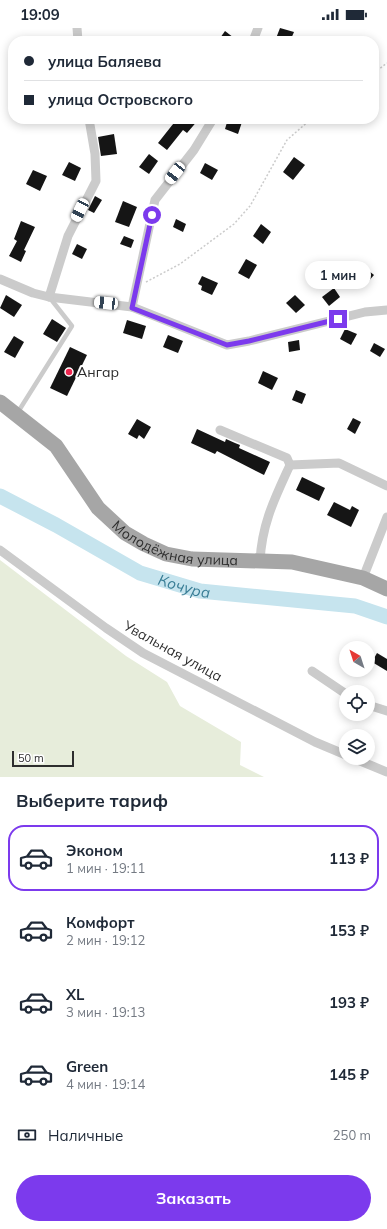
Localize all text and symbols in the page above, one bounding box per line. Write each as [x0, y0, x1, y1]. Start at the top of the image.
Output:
text: 19:09 [20, 5, 60, 24]
text: улица Баляева [48, 52, 162, 71]
text: улица Островского [48, 90, 193, 109]
car [163, 160, 187, 186]
car [69, 197, 91, 223]
route start [143, 206, 161, 224]
callout: 1 мин [305, 261, 371, 289]
text: 1 мин [320, 267, 356, 283]
car [93, 296, 119, 310]
route end [329, 310, 347, 328]
place label: Ангар [77, 363, 119, 381]
marker: Ангар [64, 367, 74, 377]
street label: Молодёжная улица [108, 517, 238, 569]
water label: Кочура [156, 570, 211, 601]
street label: Увальная улица [120, 616, 225, 686]
north arrow [339, 641, 375, 677]
map controls [339, 641, 375, 765]
button: locate [339, 685, 375, 721]
button: layers [339, 729, 375, 765]
scale bar [12, 749, 74, 768]
text: 50 m [18, 751, 44, 765]
text: Выберите тариф [16, 789, 168, 812]
icon: car [18, 840, 54, 876]
text: Эконом [66, 841, 123, 860]
text: 113 ₽ [329, 849, 369, 868]
text: 1 мин · 19:11 [66, 860, 145, 876]
icon: car [18, 912, 54, 948]
text: Комфорт [66, 913, 135, 932]
text: 153 ₽ [329, 921, 369, 940]
text: 2 мин · 19:12 [66, 932, 145, 948]
icon: car [18, 984, 54, 1020]
text: XL [66, 985, 84, 1004]
text: 193 ₽ [329, 993, 369, 1012]
text: 3 мин · 19:13 [66, 1004, 145, 1020]
icon: car [18, 1056, 54, 1092]
text: Green [66, 1057, 108, 1076]
text: 145 ₽ [329, 1065, 369, 1084]
text: 4 мин · 19:14 [66, 1076, 145, 1092]
icon: cash [16, 1124, 38, 1146]
text: Наличные [48, 1126, 123, 1145]
text: 250 m [333, 1127, 371, 1143]
button: Заказать [16, 1175, 371, 1221]

